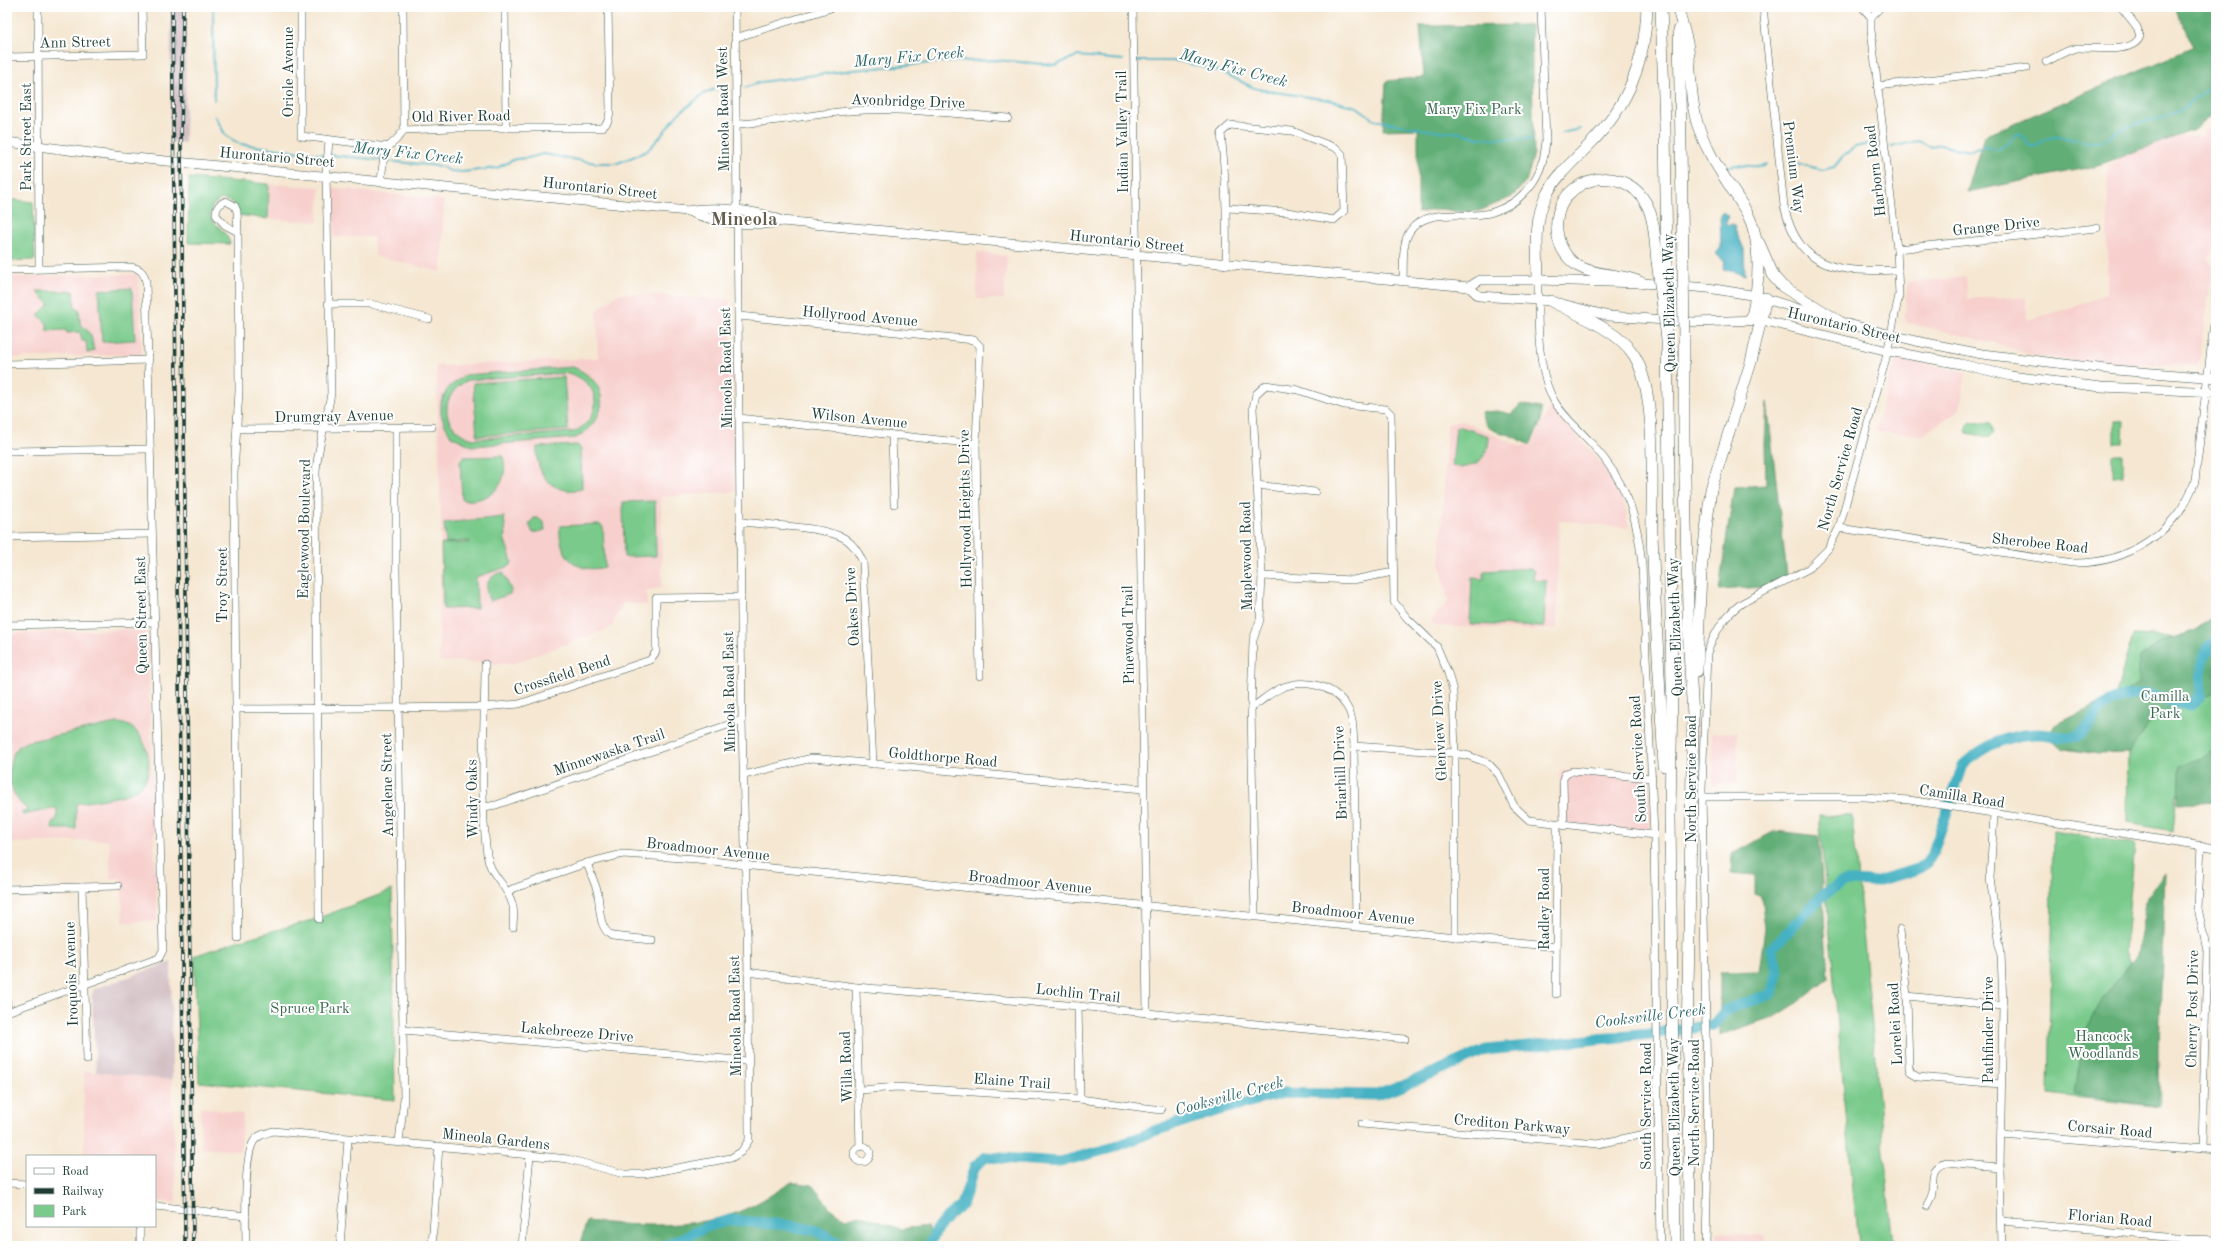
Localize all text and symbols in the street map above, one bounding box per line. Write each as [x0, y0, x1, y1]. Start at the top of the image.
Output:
street label: Oriole Avenue [282, 26, 297, 117]
street label: Ann Street [39, 35, 111, 52]
water label: Mary Fix Creek [852, 45, 965, 71]
street label: Mineola Road West [716, 46, 733, 172]
water label: Mary Fix Creek [1177, 47, 1289, 91]
street label: Indian Valley Trail [1115, 70, 1132, 194]
street label: Park Street East [20, 83, 35, 191]
street label: Avonbridge Drive [851, 93, 965, 112]
park label: Mary Fix Park [1426, 103, 1522, 118]
street label: Old River Road [411, 109, 511, 126]
street label: Premium Way [1779, 120, 1806, 214]
street label: Harborn Road [1863, 124, 1890, 218]
water label: Mary Fix Creek [351, 140, 464, 168]
street label: Hurontario Street [219, 146, 335, 171]
street label: Hurontario Street [541, 176, 658, 203]
district label: Mineola [710, 211, 778, 230]
street label: Grange Drive [1952, 215, 2041, 240]
street label: Hurontario Street [1068, 229, 1185, 256]
street label: Queen Elizabeth Way [1662, 233, 1679, 373]
street label: Hollyrood Avenue [801, 305, 918, 330]
street label: Hurontario Street [1786, 306, 1902, 347]
street label: Mineola Road East [719, 307, 736, 429]
street label: North Service Road [1817, 406, 1866, 533]
street label: Wilson Avenue [810, 407, 908, 432]
street label: Drumgray Avenue [274, 409, 394, 426]
street label: Hollyrood Heights Drive [958, 429, 975, 589]
street label: Eaglewood Boulevard [297, 459, 314, 599]
street label: Maplewood Road [1239, 501, 1256, 611]
street label: Sherobee Road [1991, 532, 2089, 557]
street label: Troy Street [216, 547, 231, 623]
street label: Queen Street East [134, 556, 151, 674]
street label: Queen Elizabeth Way [1667, 557, 1686, 697]
street label: Oakes Drive [844, 567, 863, 647]
street label: Pinewood Trail [1121, 585, 1138, 685]
street label: Mineola Road East [722, 631, 739, 753]
street label: Crossfield Bend [512, 654, 613, 699]
street label: Glenview Drive [1430, 680, 1451, 782]
park label: Camilla Park [2141, 690, 2190, 722]
street label: South Service Road [1629, 695, 1650, 823]
street label: North Service Road [1685, 715, 1700, 843]
street label: Briarhill Drive [1332, 725, 1351, 821]
street label: Minnewaska Trail [552, 727, 667, 779]
street label: Angelene Street [380, 733, 397, 837]
street label: Goldthorpe Road [888, 746, 998, 771]
street label: Windy Oaks [465, 759, 482, 839]
street label: Camilla Road [1918, 783, 2006, 812]
street label: Broadmoor Avenue [645, 837, 770, 864]
street label: Radley Road [1538, 868, 1553, 950]
street label: Broadmoor Avenue [967, 870, 1092, 897]
street label: Broadmoor Avenue [1290, 901, 1415, 928]
street label: Iroquois Avenue [63, 921, 82, 1027]
street label: Cherry Post Drive [2185, 950, 2202, 1068]
street label: Mineola Road East [728, 955, 745, 1077]
street label: Pathfinder Drive [1982, 976, 1997, 1084]
street label: Lorelei Road [1887, 982, 1906, 1066]
street label: Lochlin Trail [1035, 983, 1121, 1006]
park label: Spruce Park [270, 1002, 350, 1017]
water label: Cooksville Creek [1594, 1002, 1707, 1032]
street label: Lakebreeze Drive [520, 1021, 634, 1046]
street label: Willa Road [839, 1030, 856, 1103]
park label: Hancock Woodlands [2067, 1030, 2139, 1062]
street label: Queen Elizabeth Way [1667, 1037, 1684, 1177]
street label: North Service Road [1688, 1039, 1703, 1167]
street label: South Service Road [1640, 1042, 1655, 1170]
street label: Elaine Trail [973, 1072, 1051, 1093]
water label: Cooksville Creek [1173, 1075, 1286, 1119]
street label: Crediton Parkway [1453, 1113, 1571, 1138]
street label: Corsair Road [2067, 1119, 2153, 1142]
street label: Mineola Gardens [441, 1127, 551, 1154]
legend [26, 1155, 156, 1227]
text: Road [62, 1166, 89, 1178]
text: Railway [62, 1186, 105, 1198]
text: Park [62, 1206, 87, 1218]
street label: Florian Road [2067, 1208, 2153, 1231]

